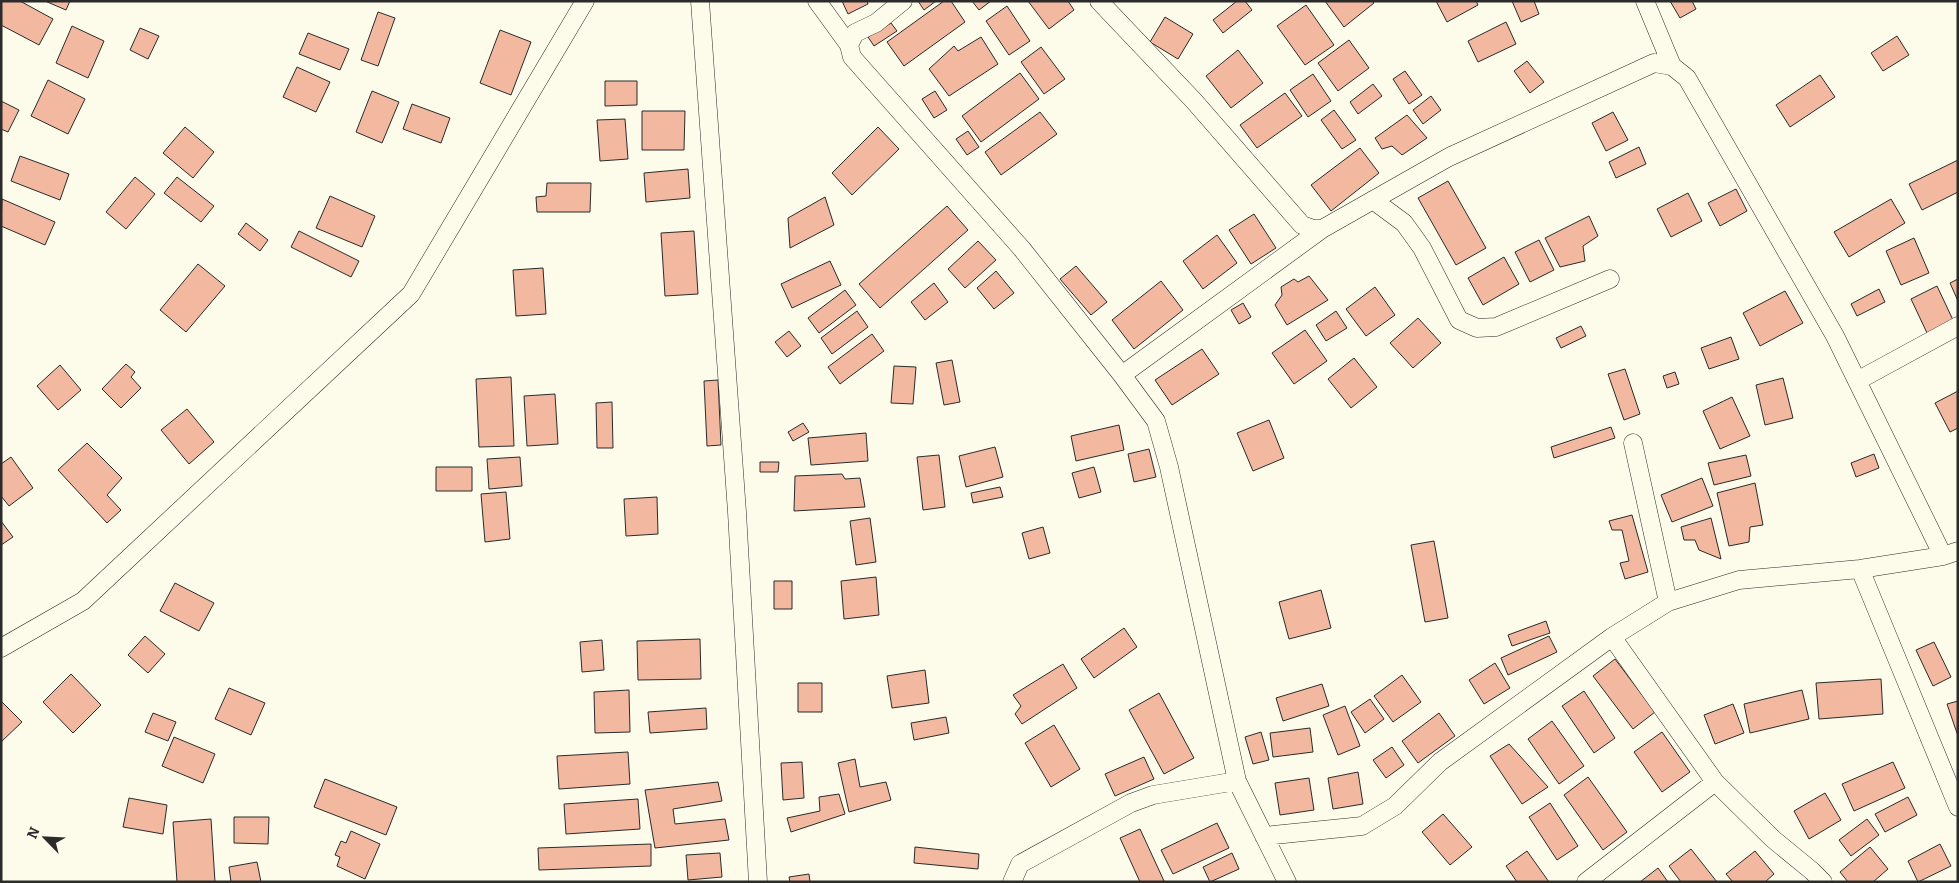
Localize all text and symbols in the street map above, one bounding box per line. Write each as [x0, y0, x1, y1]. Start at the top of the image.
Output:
north arrow [20, 813, 70, 863]
text: N [24, 824, 44, 841]

